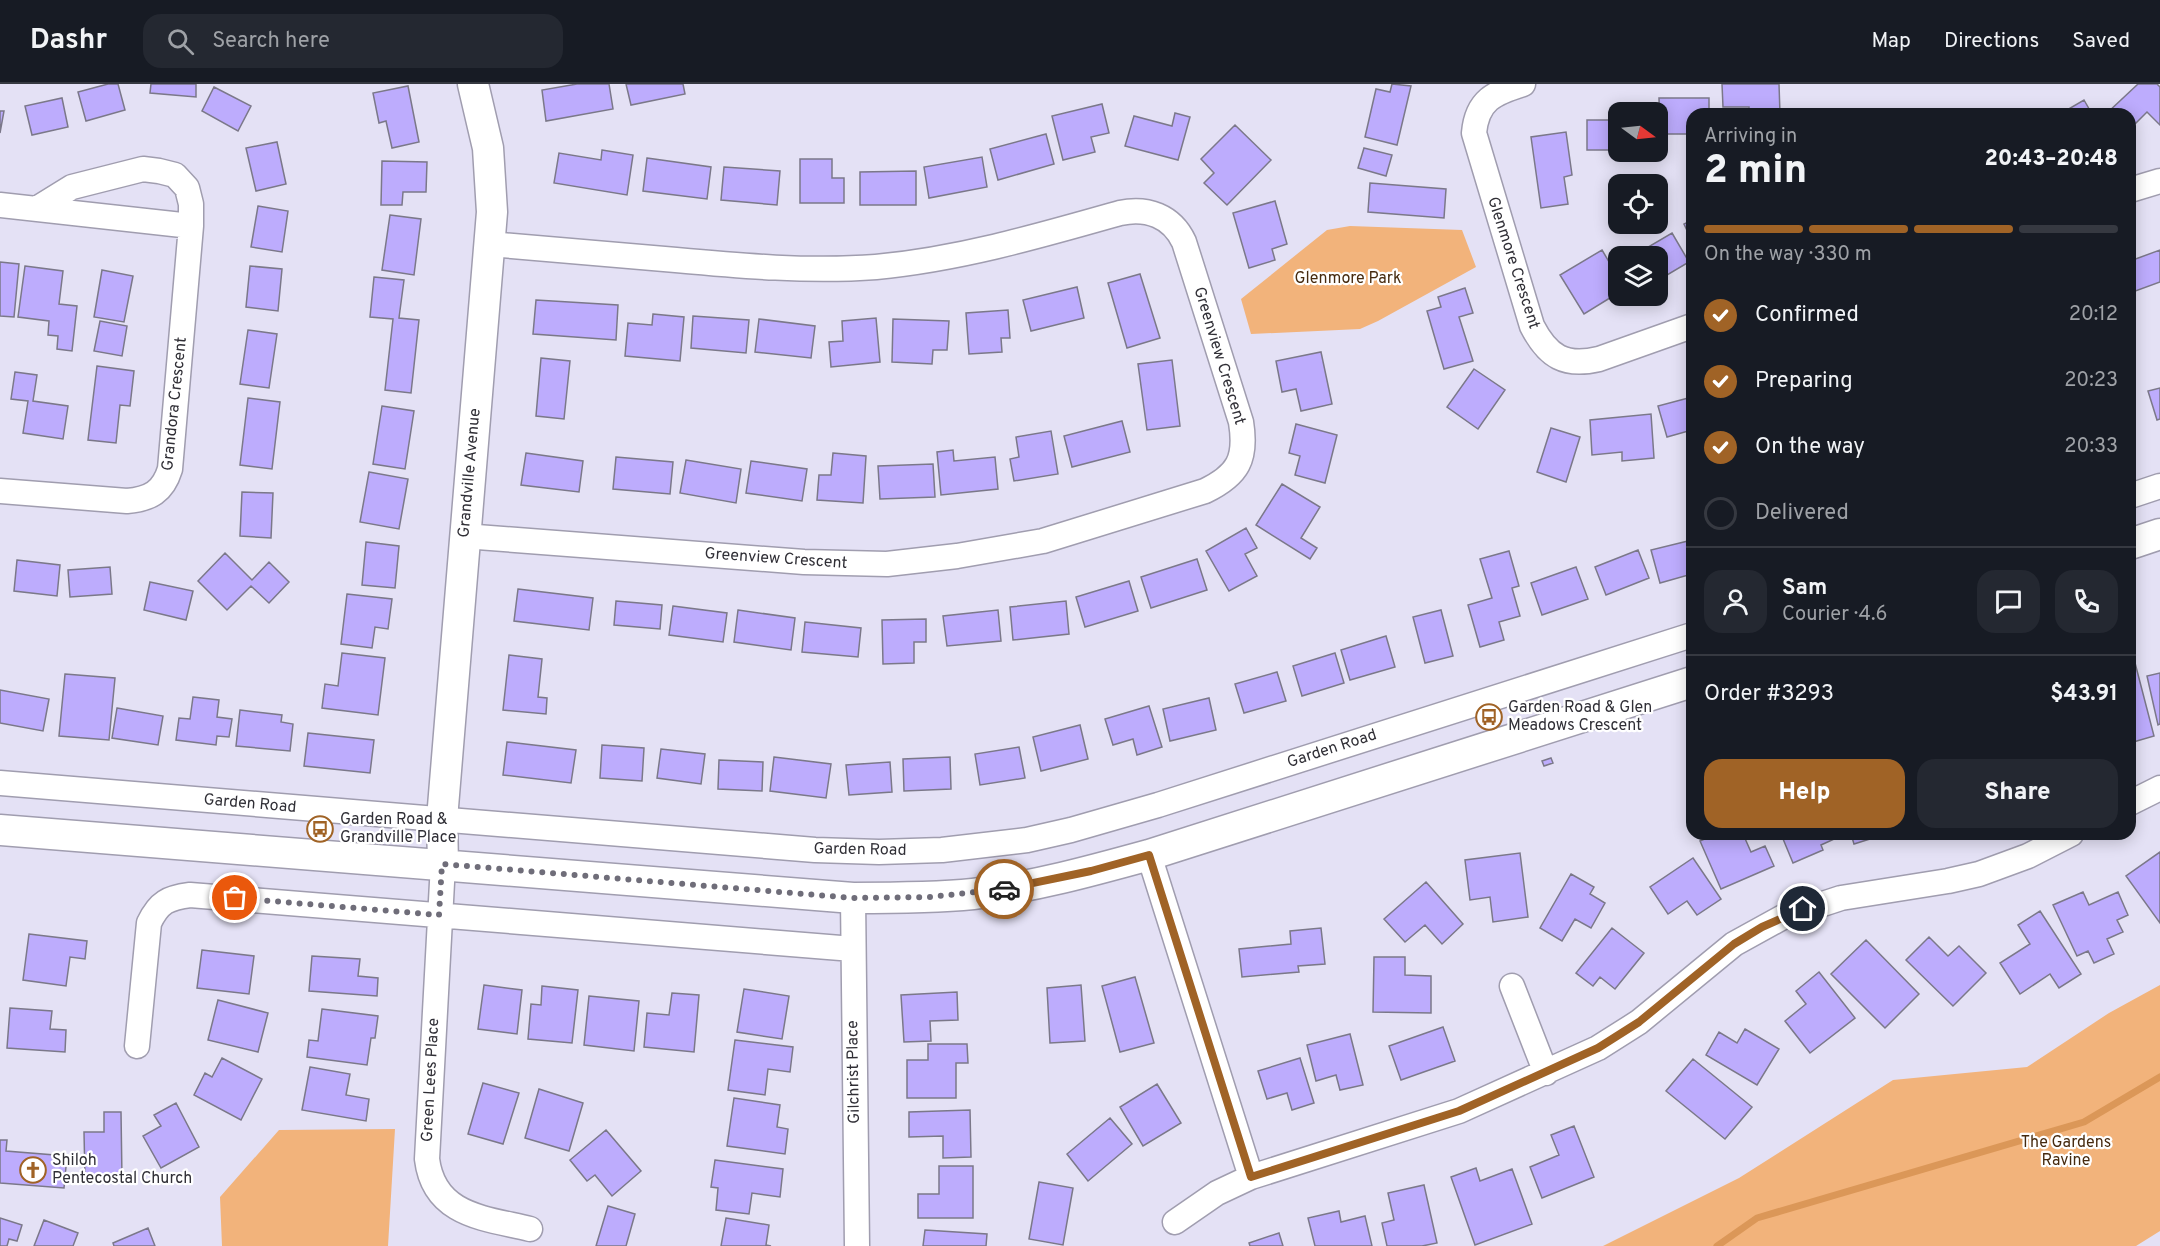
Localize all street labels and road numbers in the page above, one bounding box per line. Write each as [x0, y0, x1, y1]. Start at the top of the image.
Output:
street label: Glenmore Crescent [1482, 194, 1544, 332]
street label: Greenview Crescent [1189, 285, 1249, 427]
street label: Grandora Crescent [158, 336, 192, 472]
street label: Grandville Avenue [454, 408, 486, 538]
street label: Greenview Crescent [704, 544, 848, 574]
street label: Garden Road [1285, 725, 1379, 773]
street label: Garden Road [203, 790, 297, 818]
street label: Garden Road [813, 839, 907, 861]
street label: Green Lees Place [418, 1017, 444, 1143]
street label: Gilchrist Place [843, 1020, 865, 1124]

